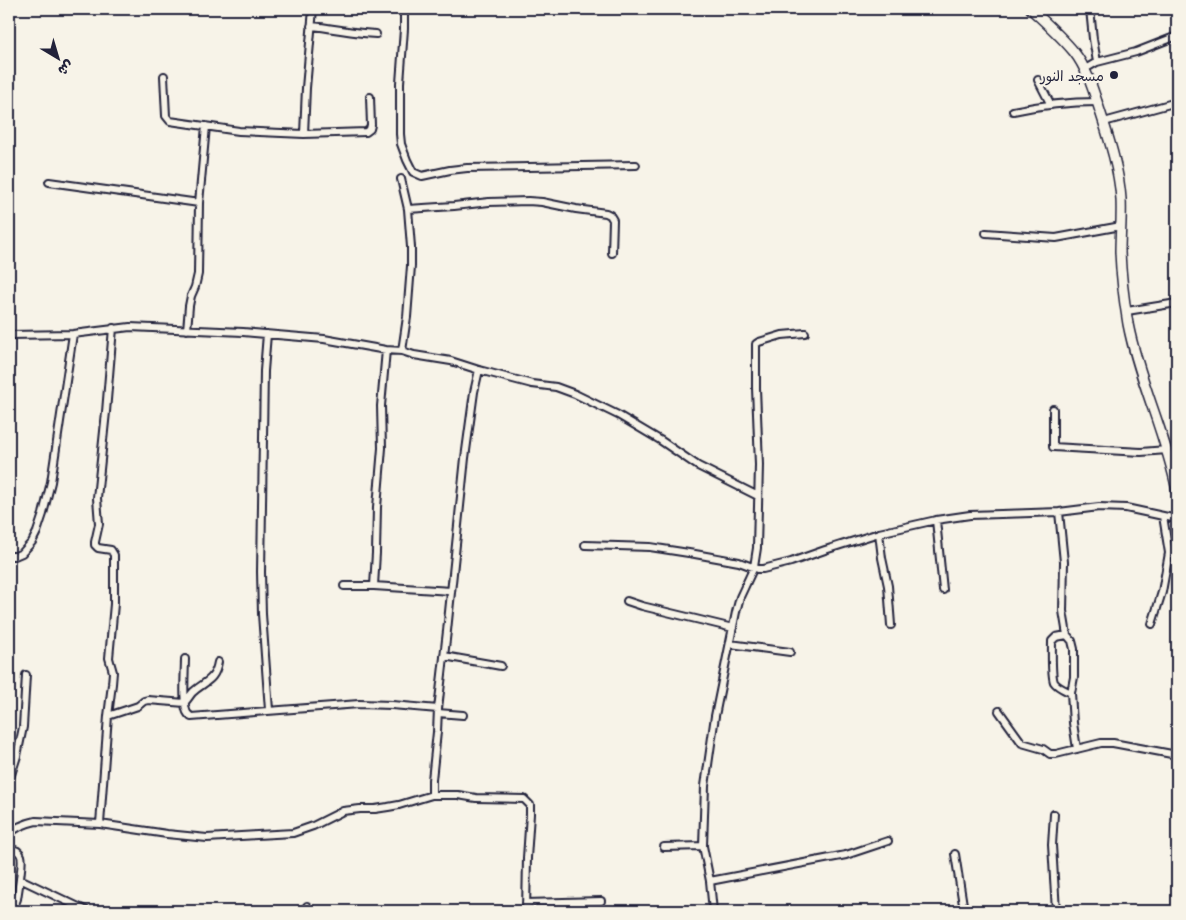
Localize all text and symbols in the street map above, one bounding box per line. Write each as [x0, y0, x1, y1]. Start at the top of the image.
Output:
north arrow [32, 32, 82, 82]
text: ش [54, 56, 79, 82]
place label: مسجد النور [1039, 65, 1104, 86]
marker: مسجد النور [1108, 69, 1120, 81]

